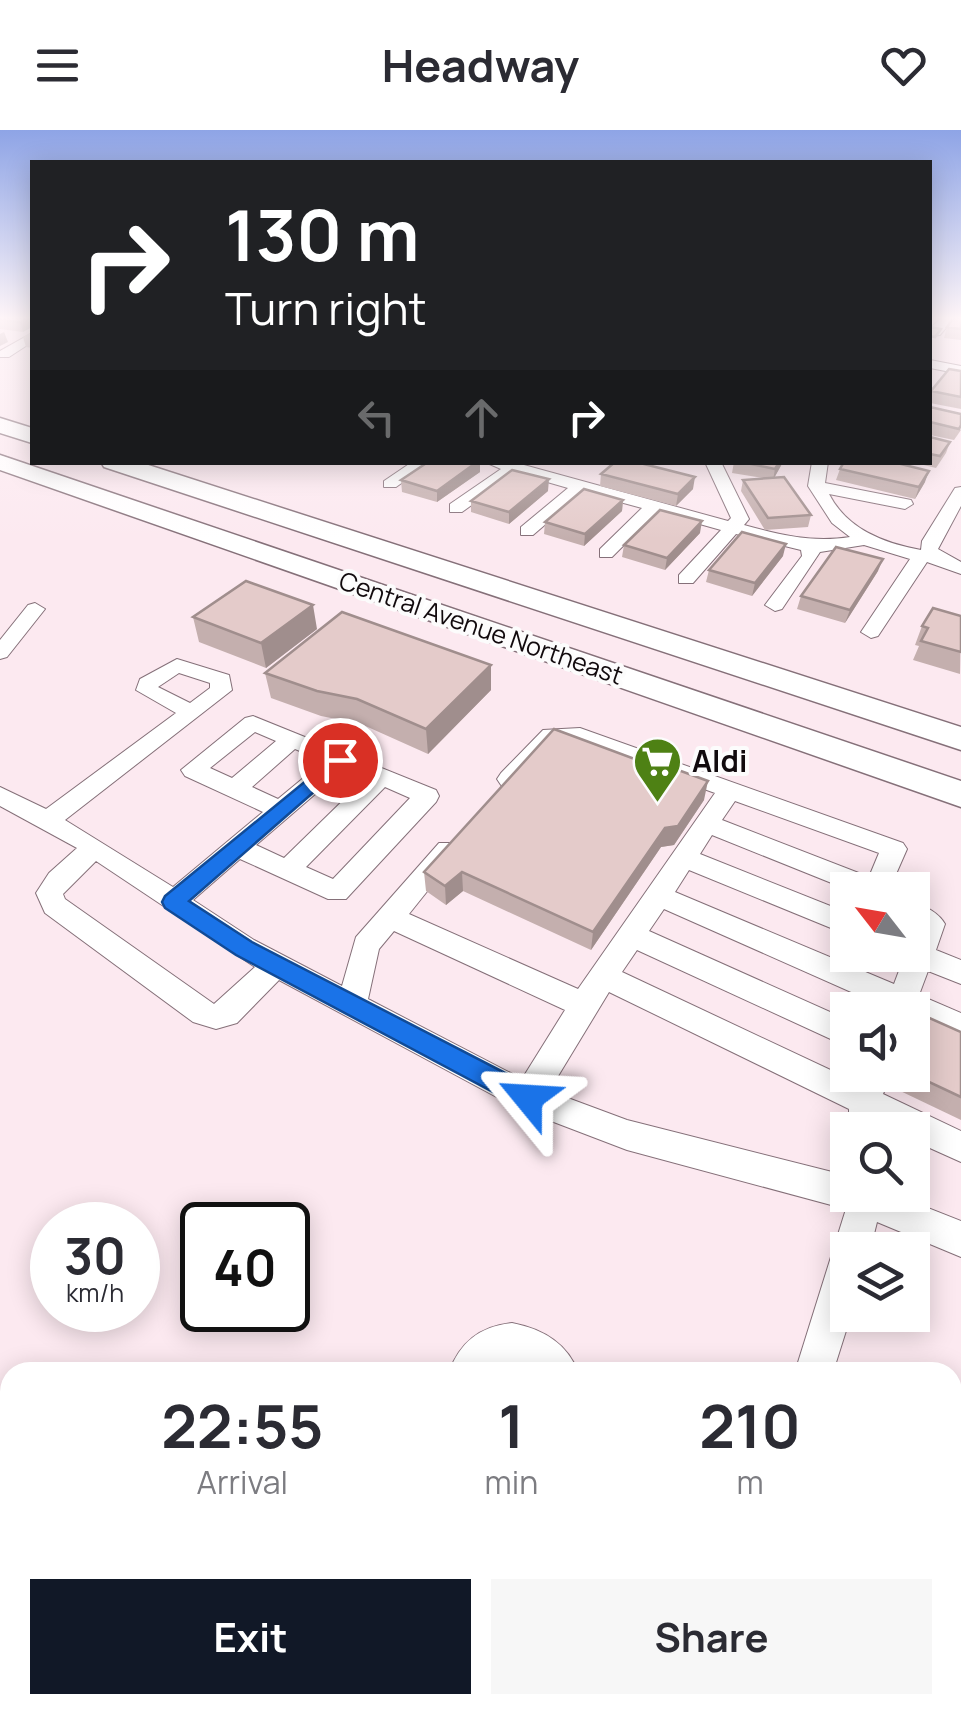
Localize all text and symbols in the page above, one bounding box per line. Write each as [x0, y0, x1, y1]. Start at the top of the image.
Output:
text: Headway [382, 34, 579, 96]
icon: menu [30, 38, 85, 93]
icon: heart [876, 38, 931, 93]
text: 130 m [225, 186, 419, 282]
icon: right [60, 200, 190, 330]
text: Turn right [225, 277, 426, 339]
icon: left [349, 390, 404, 445]
icon: ahead [454, 390, 509, 445]
icon: right [559, 390, 614, 445]
street label: Central Avenue Northeast [335, 562, 628, 693]
pin [298, 718, 383, 803]
icon: arrive [313, 733, 368, 788]
supermarket icon: Aldi [631, 736, 683, 804]
place label: Aldi [692, 740, 747, 781]
north arrow [830, 872, 930, 972]
map controls [830, 872, 930, 1332]
button: sound [830, 992, 930, 1092]
position arrow [476, 1046, 580, 1150]
button: search [830, 1112, 930, 1212]
speed limit sign: 40 [180, 1202, 310, 1332]
text: 30 [64, 1221, 126, 1289]
button: layers [830, 1232, 930, 1332]
text: km/h [66, 1275, 124, 1310]
text: 22:55 [161, 1384, 323, 1466]
text: 1 [498, 1384, 525, 1466]
text: 210 [699, 1384, 801, 1466]
text: Arrival [197, 1460, 288, 1504]
text: min [485, 1460, 538, 1504]
text: m [737, 1460, 764, 1504]
button: Exit [30, 1579, 471, 1694]
button: Share [491, 1579, 932, 1694]

